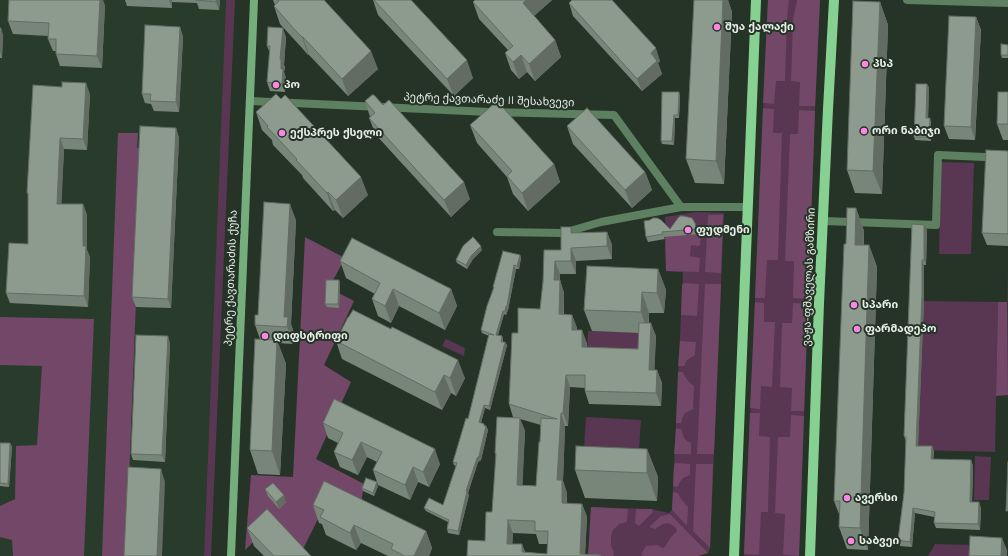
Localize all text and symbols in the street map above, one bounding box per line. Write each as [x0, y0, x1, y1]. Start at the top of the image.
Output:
place label: შუა ქალაქი [725, 20, 794, 34]
marker: შუა ქალაქი [712, 22, 722, 32]
place label: პსპ [873, 57, 893, 71]
marker: პსპ [860, 59, 870, 69]
place label: პო [284, 78, 300, 92]
marker: პო [271, 80, 281, 90]
street label: პეტრე ქავთარაძე II შესახვევი [403, 90, 575, 110]
place label: ორი ნაბიჯი [872, 124, 940, 138]
place label: ექსპრეს ქსელი [290, 126, 382, 140]
marker: ორი ნაბიჯი [859, 126, 869, 136]
marker: ექსპრეს ქსელი [277, 128, 287, 138]
street label: ვაჟა-ფშაველას გამზირი [800, 207, 818, 347]
street label: პეტრე ქავთარაძის ქუჩა [222, 210, 240, 346]
place label: ფუდმენი [696, 223, 750, 237]
marker: ფუდმენი [683, 225, 693, 235]
place label: სპარი [862, 298, 898, 312]
marker: სპარი [849, 300, 859, 310]
place label: ფარმადეპო [865, 322, 936, 336]
marker: ფარმადეპო [852, 324, 862, 334]
place label: დიფსტრიფი [273, 329, 348, 343]
marker: დიფსტრიფი [260, 331, 270, 341]
place label: ავერსი [855, 491, 898, 505]
marker: ავერსი [842, 493, 852, 503]
place label: საბვეი [859, 534, 899, 548]
marker: საბვეი [846, 536, 856, 546]

